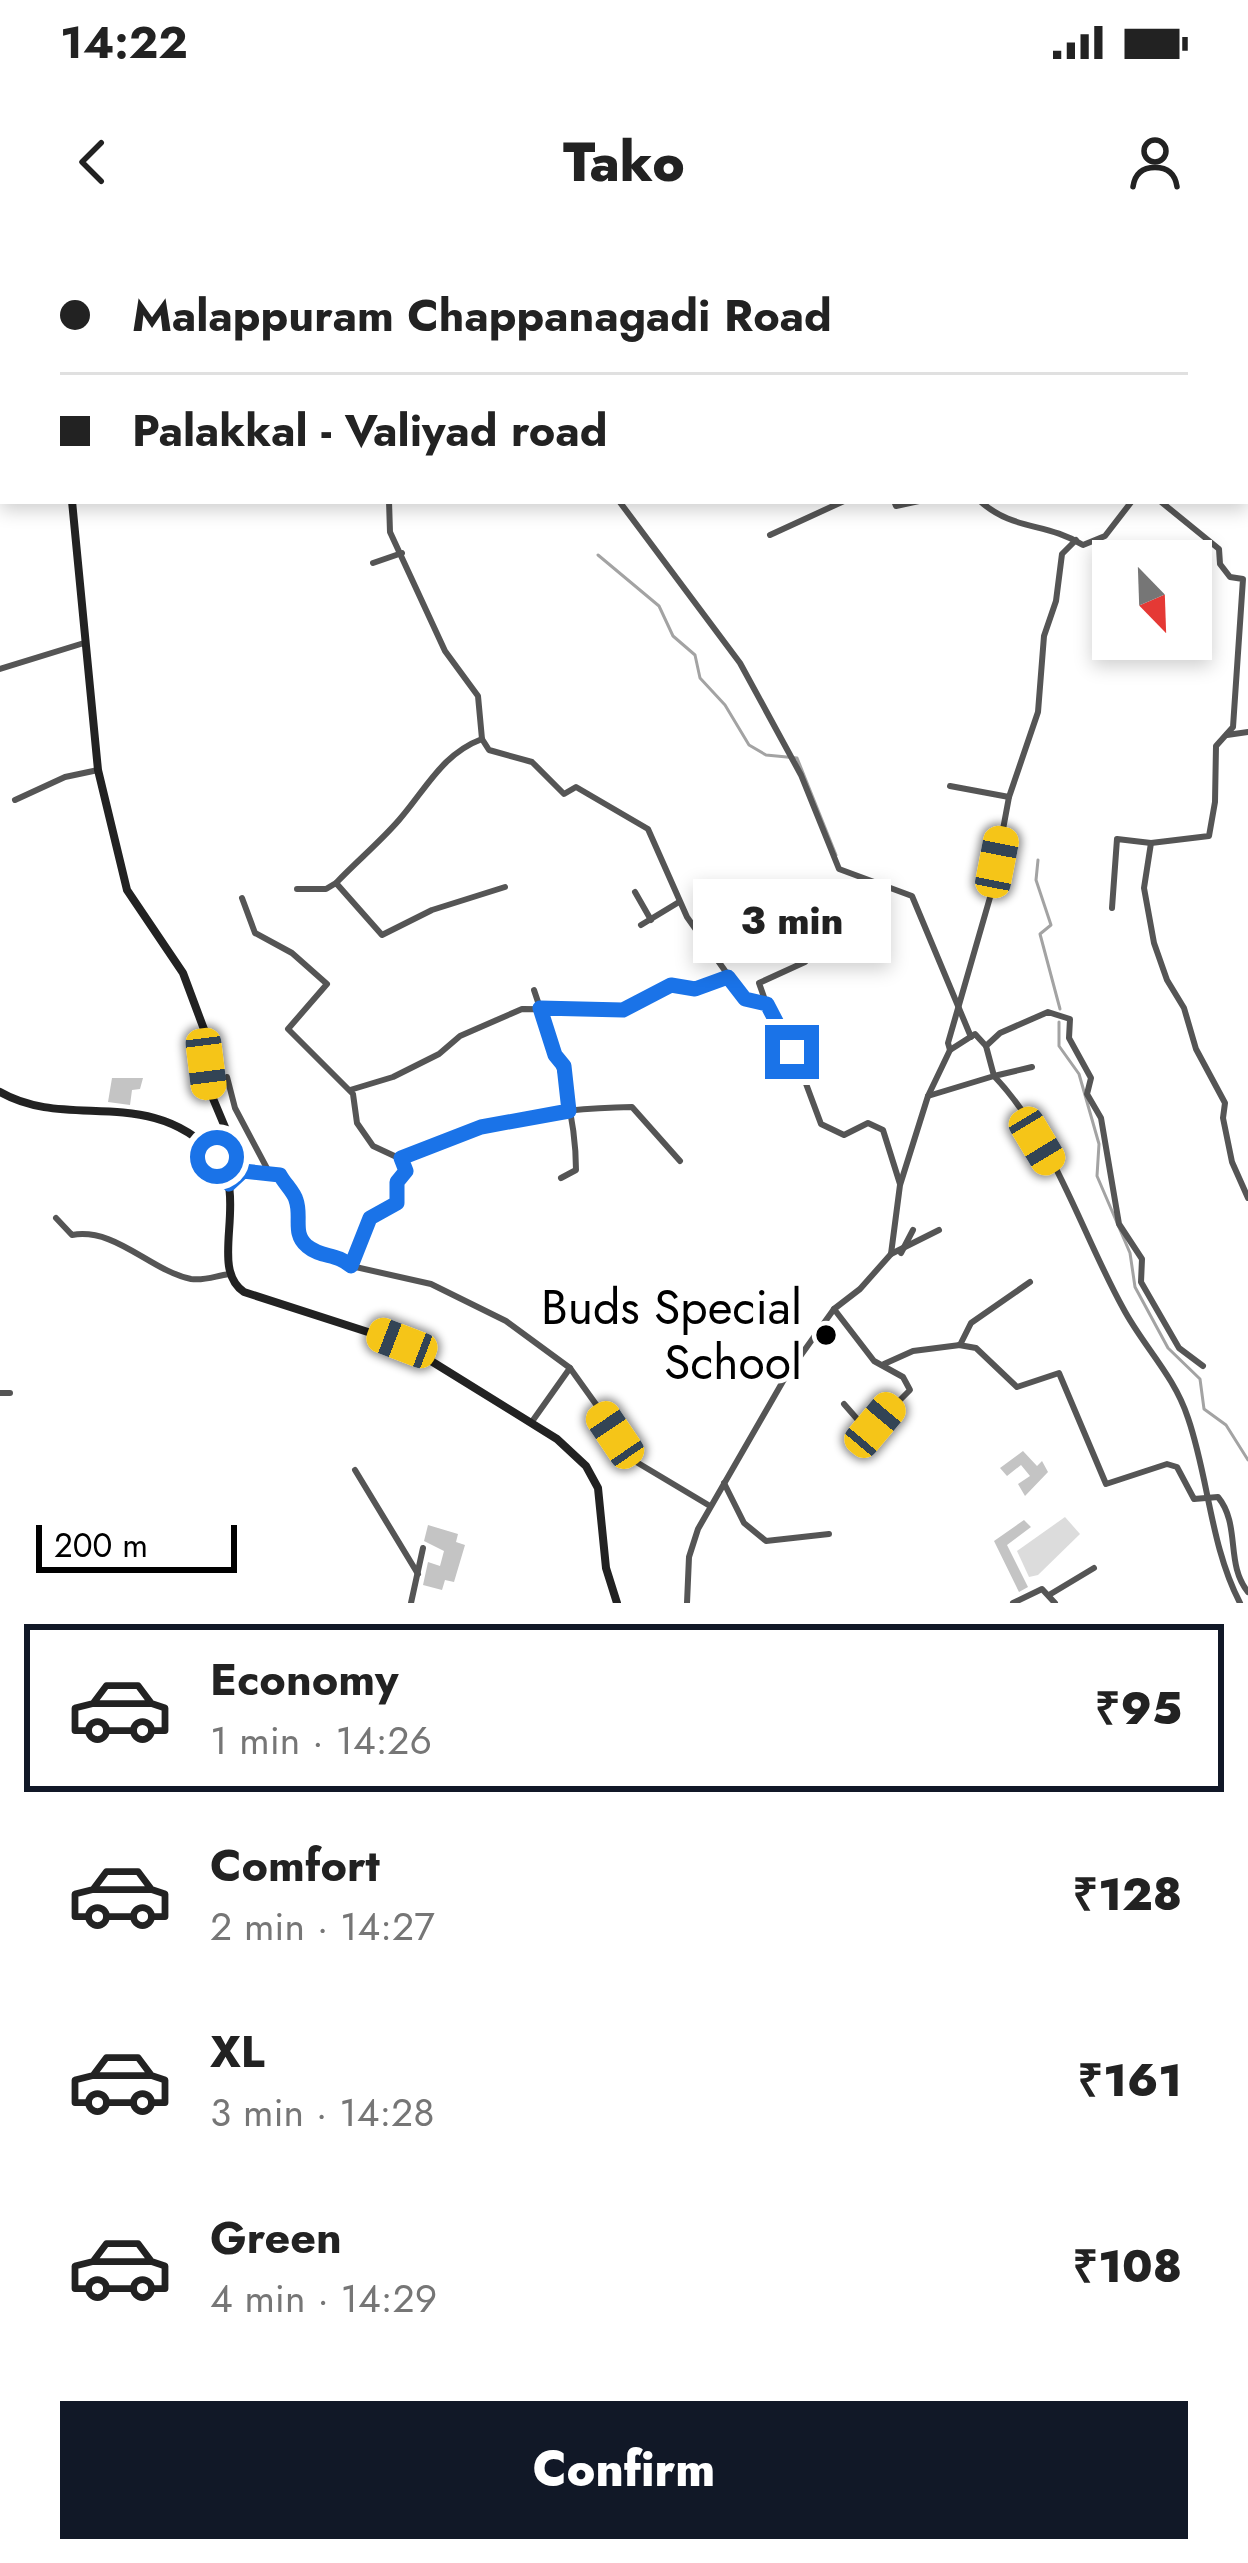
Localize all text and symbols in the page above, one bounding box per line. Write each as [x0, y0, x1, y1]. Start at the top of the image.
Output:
text: 14:22 [60, 10, 188, 75]
text: Tako [563, 123, 685, 201]
icon: back [60, 129, 126, 195]
icon: person [1122, 129, 1188, 195]
text: Malappuram Chappanagadi Road [132, 283, 832, 348]
text: Palakkal - Valiyad road [132, 398, 607, 463]
north arrow [1092, 540, 1212, 660]
map controls [1092, 540, 1212, 660]
car [972, 823, 1022, 901]
callout: 3 min [693, 878, 891, 962]
text: 3 min [740, 892, 844, 949]
route end [765, 1025, 819, 1079]
car [184, 1026, 228, 1102]
car [1003, 1101, 1071, 1181]
route start [190, 1130, 244, 1184]
place label: Buds Special School [541, 1273, 802, 1397]
car [362, 1313, 442, 1373]
marker: Buds Special School [813, 1322, 839, 1348]
car [838, 1386, 912, 1464]
car [580, 1395, 650, 1475]
scale bar [36, 1519, 237, 1572]
text: 200 m [54, 1522, 148, 1569]
text: Economy [210, 1647, 398, 1712]
icon: car [66, 1654, 174, 1762]
text: ₹95 [1095, 1676, 1182, 1741]
text: 1 min · 14:26 [210, 1712, 432, 1769]
text: Comfort [210, 1833, 380, 1898]
icon: car [66, 1840, 174, 1948]
text: ₹128 [1073, 1862, 1182, 1927]
text: 2 min · 14:27 [210, 1898, 435, 1955]
text: XL [210, 2019, 265, 2084]
icon: car [66, 2026, 174, 2134]
text: ₹161 [1077, 2048, 1182, 2113]
text: 3 min · 14:28 [210, 2084, 435, 2141]
text: Green [210, 2205, 342, 2270]
icon: car [66, 2212, 174, 2320]
text: ₹108 [1073, 2234, 1182, 2299]
text: 4 min · 14:29 [210, 2270, 437, 2327]
button: Confirm [60, 2401, 1188, 2539]

